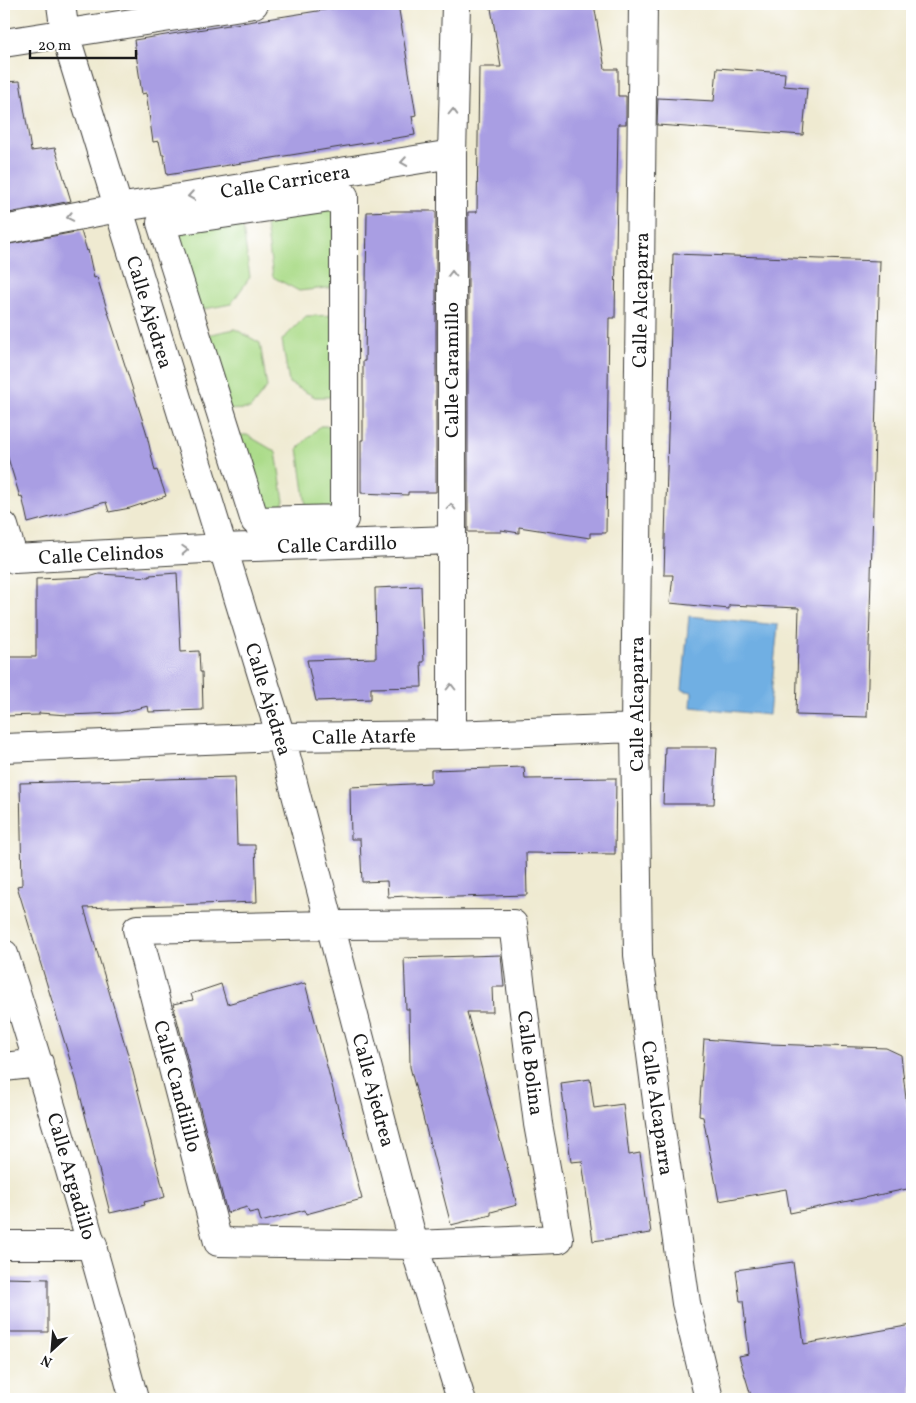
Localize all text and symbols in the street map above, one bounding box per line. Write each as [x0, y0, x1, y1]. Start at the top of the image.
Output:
scale bar [30, 28, 136, 60]
text: 20 m [38, 36, 71, 57]
one-way arrow [448, 107, 458, 115]
one-way arrow [399, 156, 408, 166]
street label: Calle Carricera [218, 159, 352, 207]
one-way arrow [187, 191, 196, 201]
one-way arrow [66, 211, 74, 222]
street label: Calle Alcaparra [627, 232, 657, 368]
street label: Calle Ajedrea [118, 253, 179, 372]
one-way arrow [447, 270, 457, 278]
street label: Calle Caramillo [439, 302, 467, 438]
one-way arrow [446, 502, 456, 510]
street label: Calle Cardillo [277, 530, 397, 562]
street label: Calle Celindos [38, 539, 164, 573]
one-way arrow [182, 544, 190, 555]
street label: Calle Alcaparra [624, 636, 652, 772]
street label: Calle Ajedrea [237, 640, 298, 759]
one-way arrow [446, 682, 457, 690]
street label: Calle Atarfe [312, 723, 416, 753]
street label: Calle Bolina [509, 1009, 549, 1117]
street label: Calle Candilillo [145, 1018, 207, 1155]
street label: Calle Ajedrea [343, 1031, 401, 1150]
street label: Calle Alcaparra [633, 1039, 679, 1177]
street label: Calle Argadillo [39, 1110, 102, 1243]
north arrow [28, 1326, 78, 1376]
text: N [38, 1350, 56, 1371]

